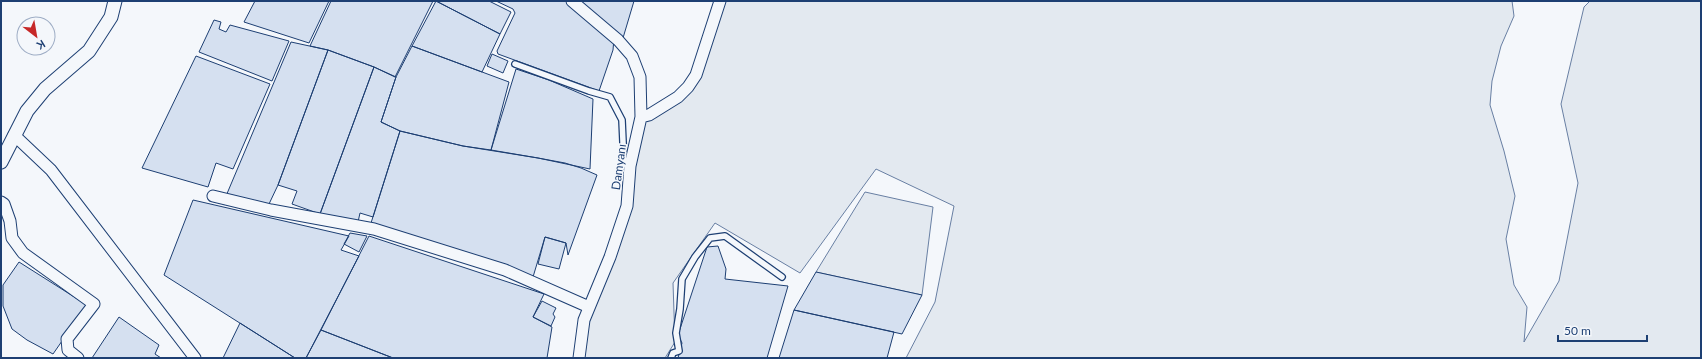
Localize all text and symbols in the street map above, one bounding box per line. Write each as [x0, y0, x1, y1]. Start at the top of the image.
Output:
north arrow [16, 16, 56, 56]
text: K [34, 37, 48, 53]
street label: Damyanı [608, 143, 629, 191]
scale bar [1558, 317, 1647, 343]
text: 50 m [1564, 323, 1591, 338]

